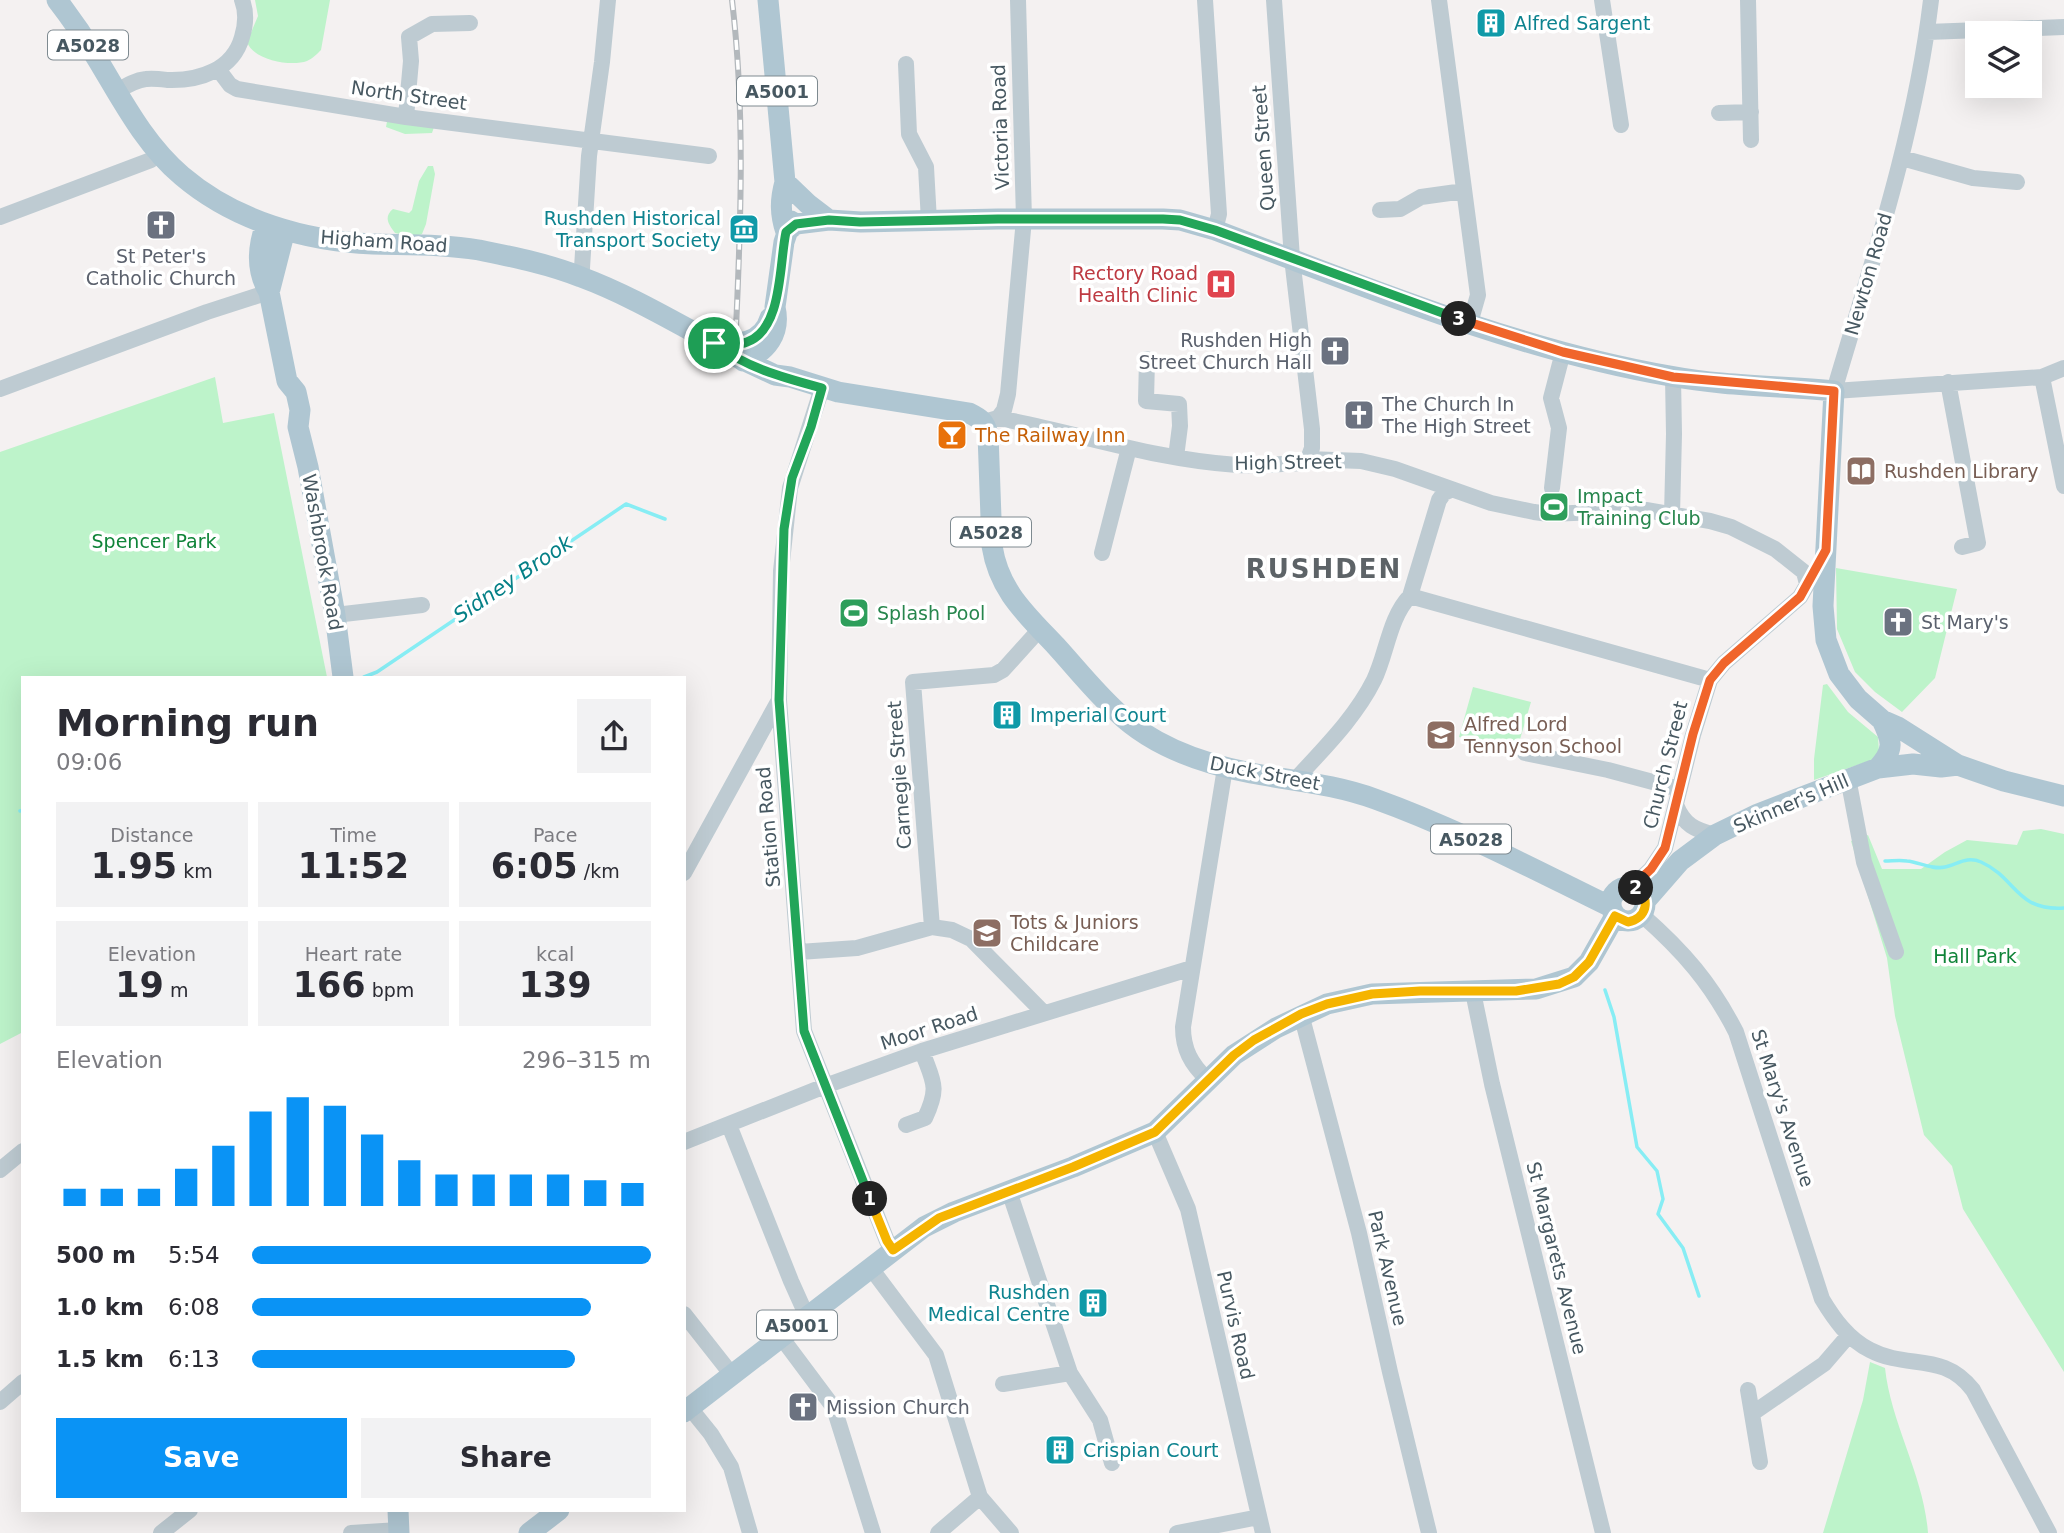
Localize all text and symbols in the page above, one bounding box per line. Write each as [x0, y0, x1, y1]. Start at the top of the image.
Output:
building icon: Alfred Sargent [1474, 6, 1508, 40]
place label: Alfred Sargent [1514, 12, 1651, 34]
map controls [1965, 21, 2042, 98]
button: layers [1965, 21, 2042, 98]
road number: A5028 [48, 31, 128, 60]
street label: Victoria Road [987, 64, 1013, 190]
street label: North Street [350, 76, 468, 114]
road number: A5001 [737, 76, 817, 106]
street label: Queen Street [1248, 84, 1278, 212]
place label: Rushden Historical Transport Society [544, 207, 721, 251]
church icon: St Peter's Catholic Church [144, 208, 178, 242]
street label: Newton Road [1840, 210, 1896, 338]
museum icon: Rushden Historical Transport Society [727, 212, 761, 246]
street label: Higham Road [320, 226, 448, 256]
place label: St Peter's Catholic Church [86, 245, 236, 289]
place label: Rectory Road Health Clinic [1072, 262, 1198, 306]
hospital icon: Rectory Road Health Clinic [1204, 267, 1238, 301]
pin: 3 [1442, 302, 1476, 336]
text: 3 [1452, 307, 1465, 329]
pin [684, 313, 744, 373]
icon: arrive [695, 324, 733, 362]
place label: Rushden High Street Church Hall [1138, 329, 1312, 373]
church icon: Rushden High Street Church Hall [1318, 334, 1352, 368]
place label: The Church In The High Street [1381, 393, 1531, 437]
church icon: The Church In The High Street [1342, 398, 1376, 432]
bar icon: The Railway Inn [935, 418, 969, 452]
place label: The Railway Inn [974, 424, 1126, 446]
street label: High Street [1234, 450, 1342, 474]
library icon: Rushden Library [1844, 454, 1878, 488]
place label: Rushden Library [1884, 460, 2039, 482]
street label: Washbrook Road [298, 472, 348, 632]
place label: Impact Training Club [1576, 485, 1701, 529]
sports icon: Impact Training Club [1537, 490, 1571, 524]
road number: A5028 [951, 518, 1031, 546]
park label: Spencer Park [92, 530, 216, 552]
water label: Sidney Brook [449, 530, 578, 628]
district label: RUSHDEN [1246, 554, 1402, 584]
sports icon: Splash Pool [837, 596, 871, 630]
place label: Splash Pool [877, 602, 985, 624]
church icon: St Mary's [1881, 605, 1915, 639]
place label: St Mary's [1921, 611, 2009, 633]
building icon: Imperial Court [990, 698, 1024, 732]
button: share [577, 699, 651, 773]
street label: Church Street [1638, 699, 1692, 831]
street label: Carnegie Street [883, 700, 915, 850]
text: Morning run [56, 701, 319, 745]
place label: Imperial Court [1030, 704, 1166, 726]
place label: Alfred Lord Tennyson School [1463, 713, 1622, 757]
school or university icon: Alfred Lord Tennyson School [1424, 718, 1458, 752]
text: 09:06 [56, 749, 122, 775]
street label: Duck Street [1208, 752, 1322, 794]
street label: Station Road [752, 766, 784, 888]
street label: Skinner's Hill [1730, 769, 1852, 837]
text: Distance [110, 824, 193, 846]
text: Time [330, 824, 377, 846]
text: Pace [533, 824, 577, 846]
road number: A5028 [1431, 824, 1511, 854]
text: 1.95 [91, 846, 177, 886]
text: 11:52 [298, 846, 409, 886]
text: 6:05 [491, 846, 578, 886]
text: km [177, 860, 213, 882]
text: /km [578, 860, 620, 882]
pin: 2 [1618, 870, 1654, 906]
text: 2 [1629, 876, 1642, 898]
place label: Tots & Juniors Childcare [1009, 911, 1139, 955]
school or university icon: Tots & Juniors Childcare [970, 916, 1004, 950]
text: Elevation [108, 943, 196, 965]
text: Heart rate [305, 943, 402, 965]
text: kcal [536, 943, 574, 965]
park label: Hall Park [1933, 945, 2017, 967]
text: 19 [115, 965, 164, 1005]
text: 166 [293, 965, 366, 1005]
text: 139 [519, 965, 592, 1005]
text: m [164, 979, 188, 1001]
text: bpm [366, 979, 414, 1001]
street label: Moor Road [877, 1002, 981, 1054]
street label: St Mary's Avenue [1747, 1026, 1819, 1190]
text: Elevation [56, 1047, 163, 1073]
text: 296–315 m [522, 1047, 651, 1073]
street label: St Margarets Avenue [1522, 1159, 1592, 1357]
pin: 1 [852, 1182, 888, 1216]
text: 1 [863, 1187, 876, 1209]
street label: Park Avenue [1364, 1208, 1412, 1328]
text: 500 m [56, 1242, 136, 1268]
text: 5:54 [168, 1242, 220, 1268]
street label: Purvis Road [1213, 1268, 1259, 1382]
place label: Rushden Medical Centre [928, 1281, 1070, 1325]
building icon: Rushden Medical Centre [1076, 1286, 1110, 1320]
text: 1.0 km [56, 1294, 144, 1320]
text: 6:08 [168, 1294, 220, 1320]
road number: A5001 [757, 1310, 837, 1340]
text: 1.5 km [56, 1346, 144, 1372]
text: 6:13 [168, 1346, 220, 1372]
church icon: Mission Church [786, 1390, 820, 1424]
place label: Mission Church [826, 1396, 970, 1418]
button: Save [56, 1418, 347, 1498]
button: Share [361, 1418, 651, 1498]
building icon: Crispian Court [1043, 1433, 1077, 1467]
place label: Crispian Court [1083, 1439, 1219, 1461]

